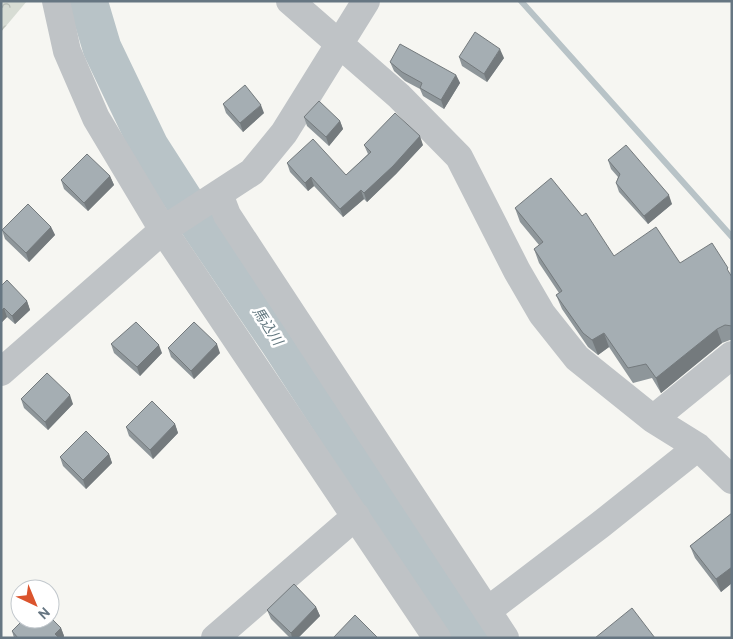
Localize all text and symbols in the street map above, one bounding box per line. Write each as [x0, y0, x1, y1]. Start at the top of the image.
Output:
water label: 馬込川 [248, 305, 286, 351]
north arrow [10, 579, 60, 629]
text: N [33, 603, 53, 622]

